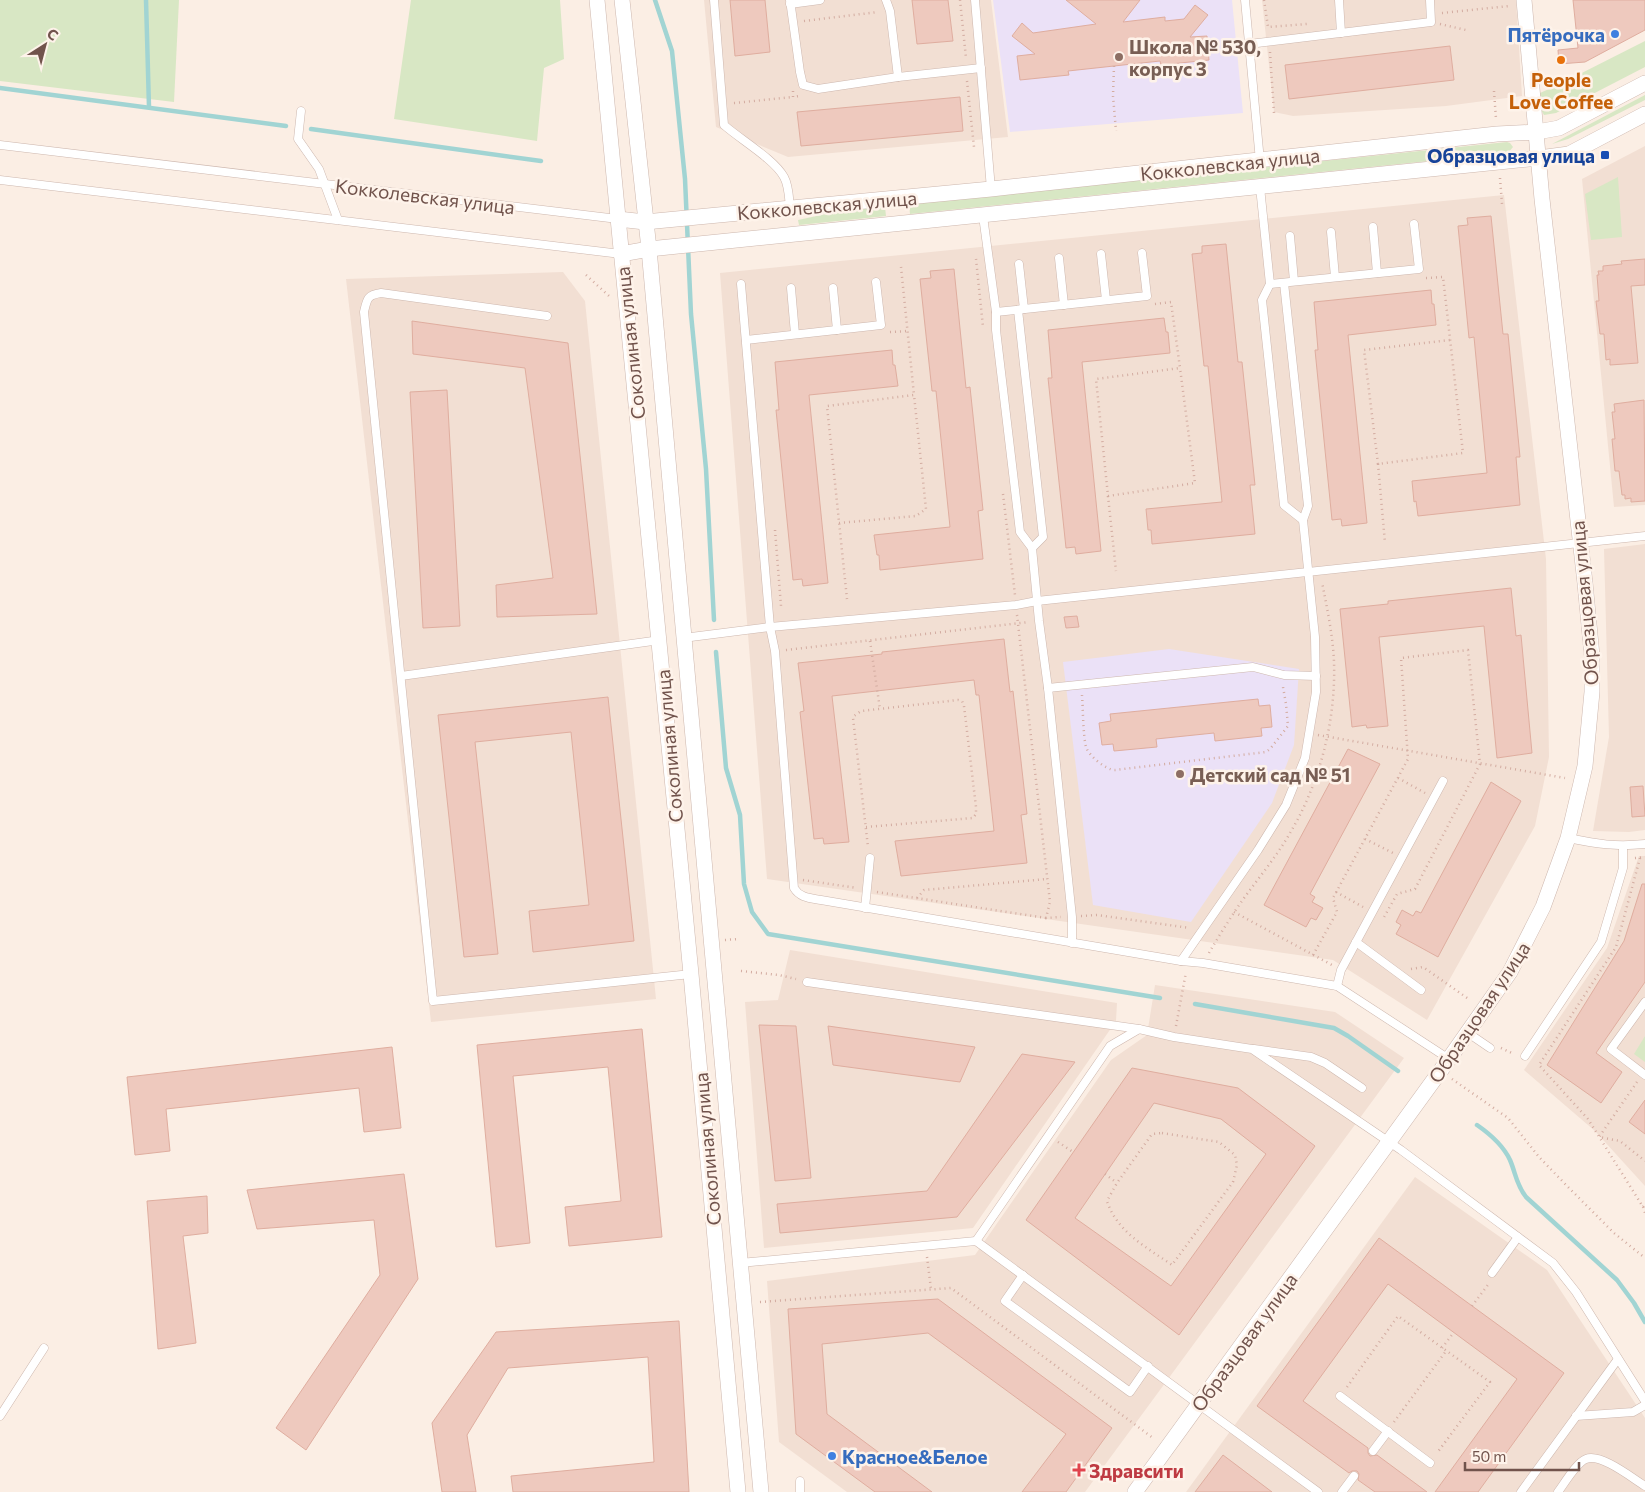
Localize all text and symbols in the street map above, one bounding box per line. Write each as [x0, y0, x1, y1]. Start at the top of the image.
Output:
north arrow [20, 20, 70, 70]
place label: Пятёрочка [1507, 23, 1605, 46]
text: С [44, 24, 62, 44]
marker: Пятёрочка [1609, 28, 1621, 40]
place label: Школа № 530, корпус 3 [1129, 35, 1261, 80]
marker: Школа № 530, корпус 3 [1113, 51, 1125, 63]
marker: People Love Coffee [1555, 54, 1567, 66]
place label: People Love Coffee [1509, 68, 1613, 113]
street label: Кокколевская улица [1139, 143, 1321, 185]
place label: Образцовая улица [1427, 144, 1595, 167]
marker: Образцовая улица [1599, 149, 1611, 161]
street label: Кокколевская улица [334, 174, 516, 218]
street label: Кокколевская улица [736, 186, 918, 224]
street label: Соколиная улица [611, 265, 649, 421]
street label: Образцовая улица [1565, 520, 1603, 686]
street label: Соколиная улица [651, 669, 687, 823]
place label: Детский сад № 51 [1190, 763, 1350, 786]
marker: Детский сад № 51 [1174, 768, 1186, 780]
street label: Образцовая улица [1423, 937, 1535, 1087]
street label: Соколиная улица [689, 1072, 725, 1226]
street label: Образцовая улица [1186, 1268, 1302, 1416]
scale bar [1465, 1440, 1579, 1472]
place label: Красное&Белое [842, 1445, 987, 1468]
text: 50 m [1472, 1447, 1506, 1465]
marker: Красное&Белое [826, 1450, 838, 1462]
place label: Здравсити [1089, 1459, 1184, 1482]
marker: Здравсити [1073, 1464, 1085, 1476]

